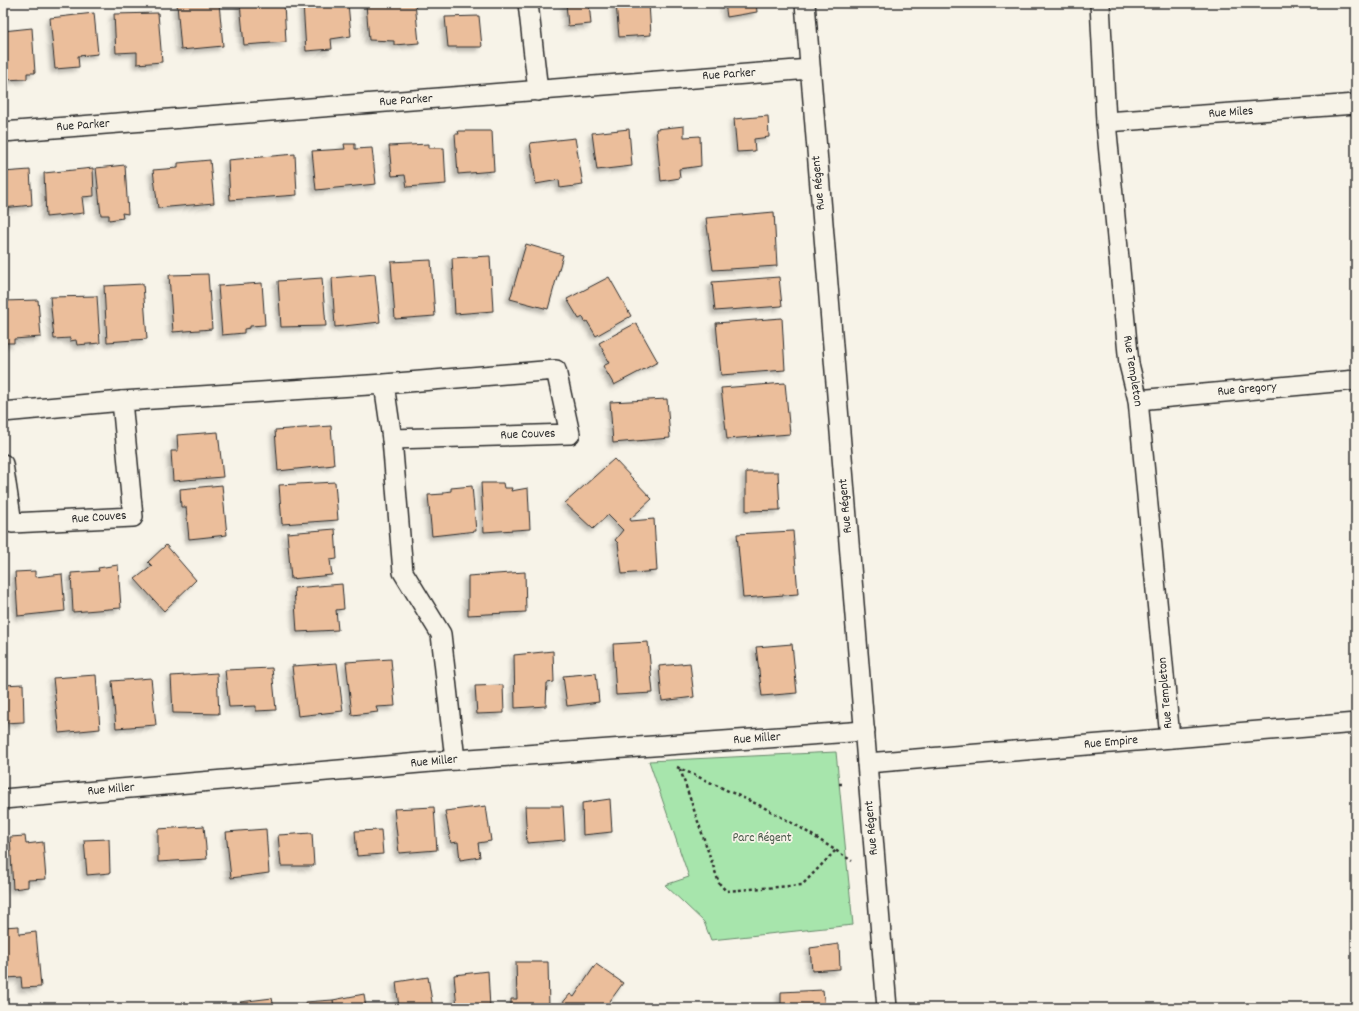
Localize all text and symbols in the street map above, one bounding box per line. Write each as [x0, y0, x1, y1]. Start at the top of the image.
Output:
street label: Rue Parker [702, 64, 756, 86]
street label: Rue Parker [379, 90, 433, 112]
street label: Rue Miles [1208, 102, 1254, 124]
street label: Rue Parker [56, 115, 110, 137]
street label: Rue Régent [807, 155, 831, 211]
street label: Rue Templeton [1117, 334, 1147, 408]
street label: Rue Gregory [1217, 378, 1278, 402]
street label: Rue Couves [500, 425, 556, 445]
street label: Rue Régent [834, 478, 858, 534]
street label: Rue Couves [71, 507, 127, 529]
street label: Rue Templeton [1153, 656, 1179, 730]
street label: Rue Miller [733, 728, 781, 750]
street label: Rue Empire [1083, 731, 1139, 755]
street label: Rue Miller [410, 750, 459, 774]
street label: Rue Miller [87, 778, 136, 802]
street label: Rue Régent [860, 800, 884, 856]
park label: Parc Régent [732, 829, 792, 848]

